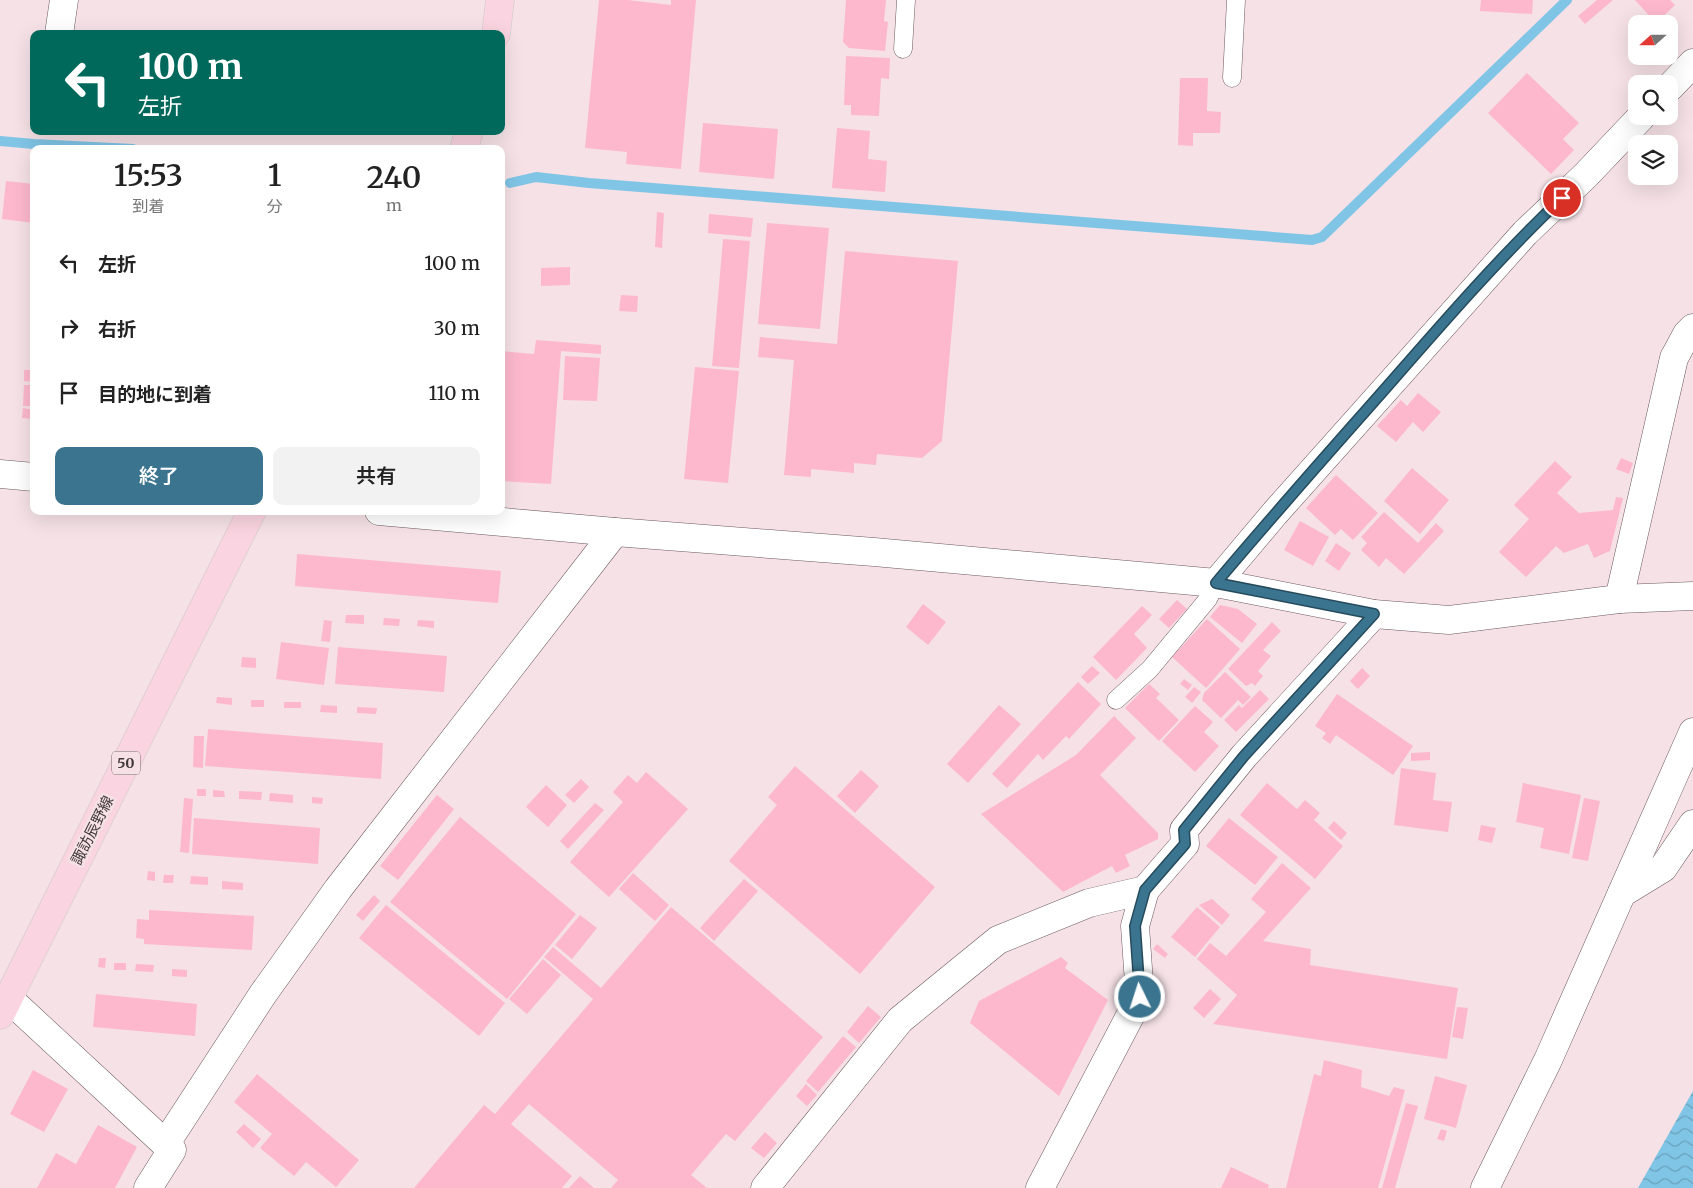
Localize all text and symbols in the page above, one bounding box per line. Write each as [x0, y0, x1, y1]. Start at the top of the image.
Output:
north arrow [1628, 15, 1678, 65]
map controls [1628, 15, 1678, 185]
text: 100 m [138, 45, 243, 89]
icon: left [55, 50, 120, 115]
button: search [1628, 75, 1678, 125]
text: 左折 [138, 92, 182, 120]
button: layers [1628, 135, 1678, 185]
text: 15:53 [114, 156, 183, 194]
text: 1 [268, 156, 282, 194]
text: 240 [366, 158, 421, 196]
pin [1541, 177, 1583, 219]
icon: arrive [1548, 184, 1576, 212]
text: m [386, 195, 402, 215]
text: 到着 [132, 196, 164, 216]
text: 分 [267, 196, 283, 216]
icon: left [55, 249, 83, 277]
text: 100 m [424, 251, 480, 275]
text: 左折 [98, 252, 136, 276]
icon: right [55, 314, 83, 342]
text: 30 m [434, 316, 480, 340]
text: 右折 [98, 317, 136, 341]
icon: arrive [55, 379, 83, 407]
text: 110 m [429, 381, 480, 405]
text: 目的地に到着 [98, 382, 212, 406]
button: 終了 [55, 447, 263, 505]
button: 共有 [273, 447, 480, 505]
road number: 50 [112, 751, 140, 774]
street label: 諏訪辰野線 [67, 792, 117, 868]
position arrow [1113, 970, 1165, 1022]

